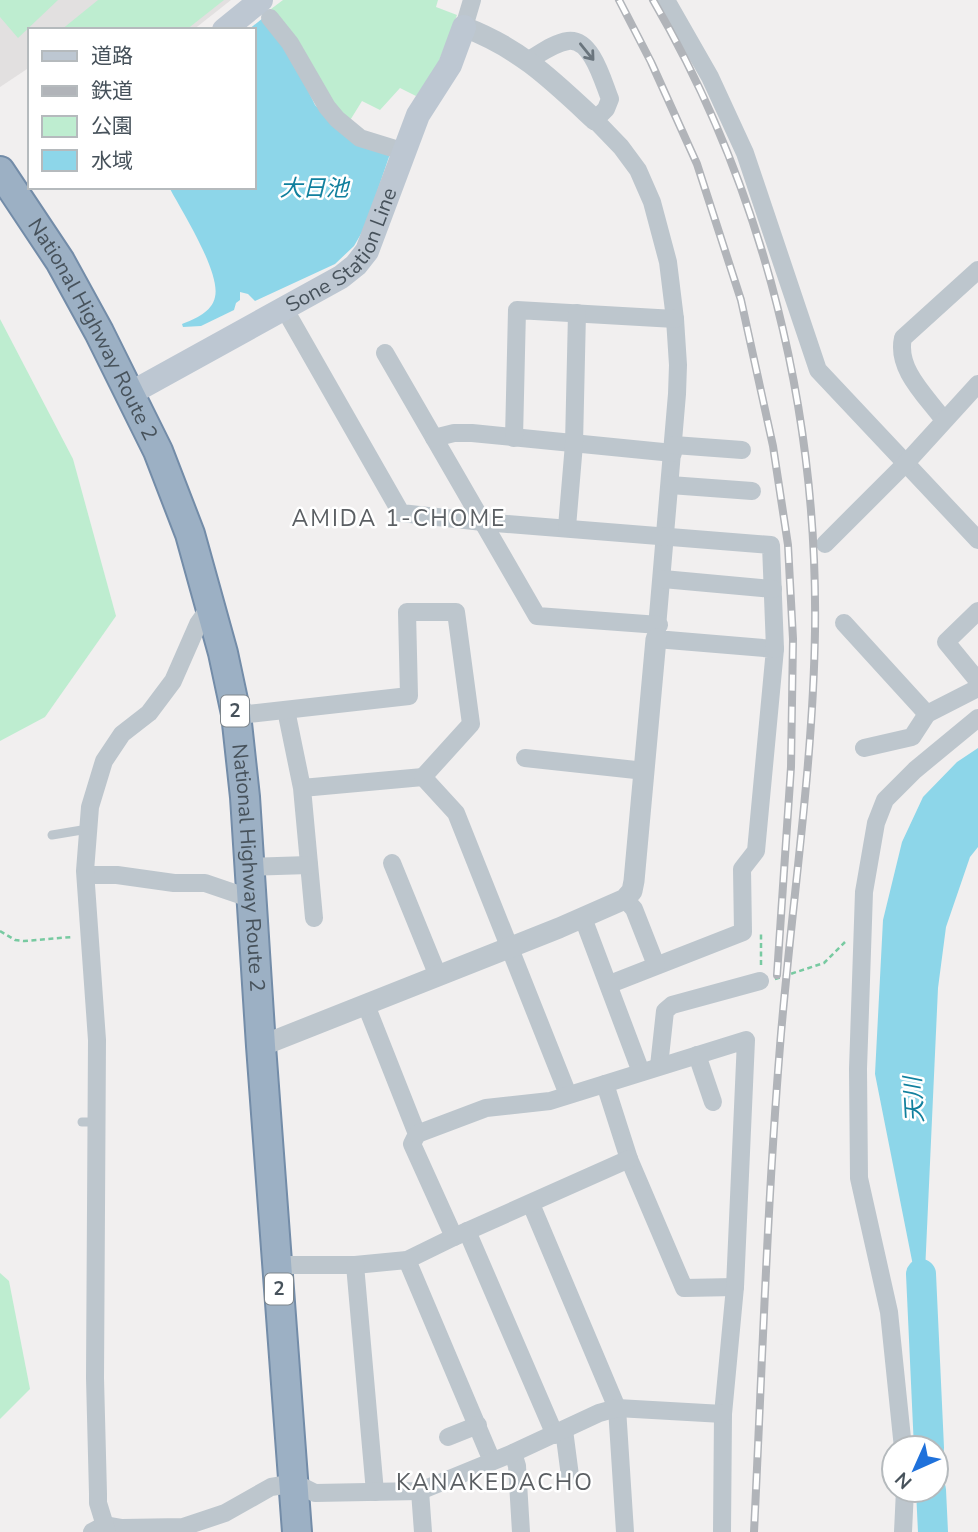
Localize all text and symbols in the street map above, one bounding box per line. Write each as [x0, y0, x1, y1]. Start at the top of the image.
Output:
legend [28, 28, 256, 189]
text: 道路 [91, 42, 133, 70]
one-way arrow [579, 43, 595, 61]
text: 鉄道 [91, 77, 133, 105]
text: 公園 [91, 112, 133, 140]
text: 水域 [91, 147, 133, 175]
water label: 大日池 [280, 173, 351, 204]
street label: Sone Station Line [280, 184, 404, 319]
street label: National Highway Route 2 [21, 213, 164, 445]
district label: AMIDA 1-CHOME [291, 503, 507, 534]
road number: 2 [221, 696, 249, 726]
street label: National Highway Route 2 [225, 742, 271, 993]
water label: 天川 [897, 1073, 931, 1124]
road number: 2 [265, 1274, 293, 1304]
north arrow [880, 1434, 950, 1504]
text: N [889, 1466, 918, 1495]
district label: KANAKEDACHO [396, 1467, 594, 1498]

